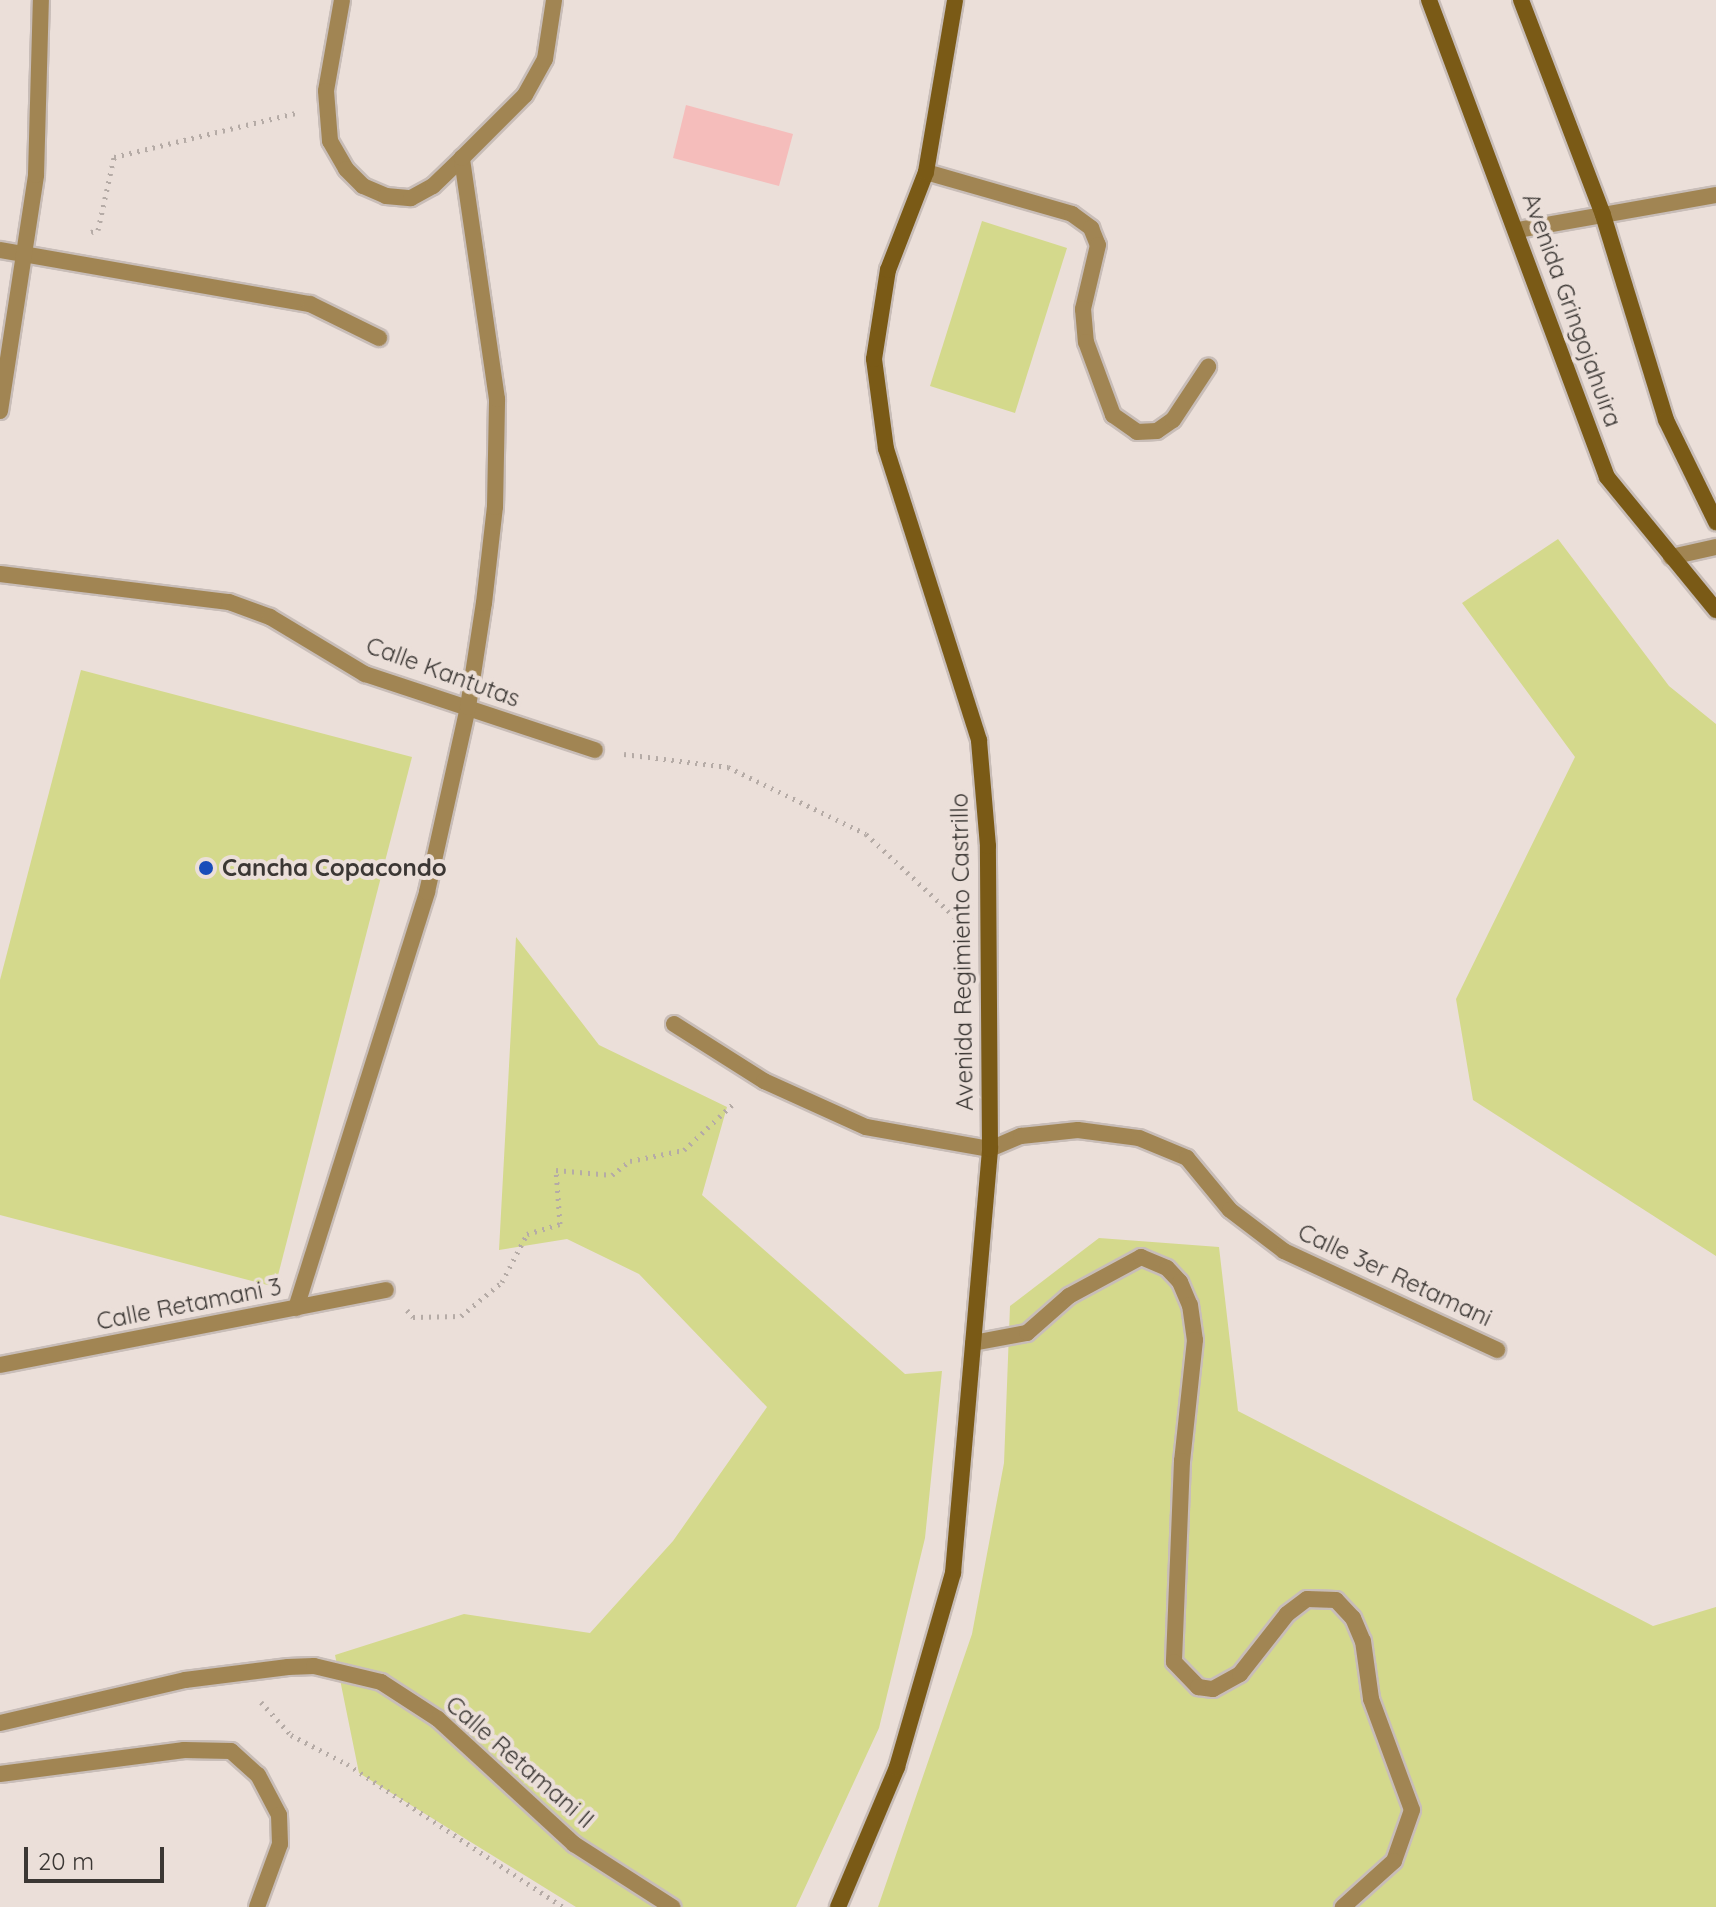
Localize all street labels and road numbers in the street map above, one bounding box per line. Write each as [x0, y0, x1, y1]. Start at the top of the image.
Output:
street label: Avenida Gringojahuira [1516, 189, 1628, 431]
street label: Calle Kantutas [362, 631, 524, 713]
street label: Avenida Regimiento Castrillo [945, 793, 979, 1111]
street label: Calle 3er Retamani [1293, 1217, 1497, 1333]
street label: Calle Retamani 3 [94, 1272, 284, 1336]
street label: Calle Retamani II [440, 1690, 600, 1834]

